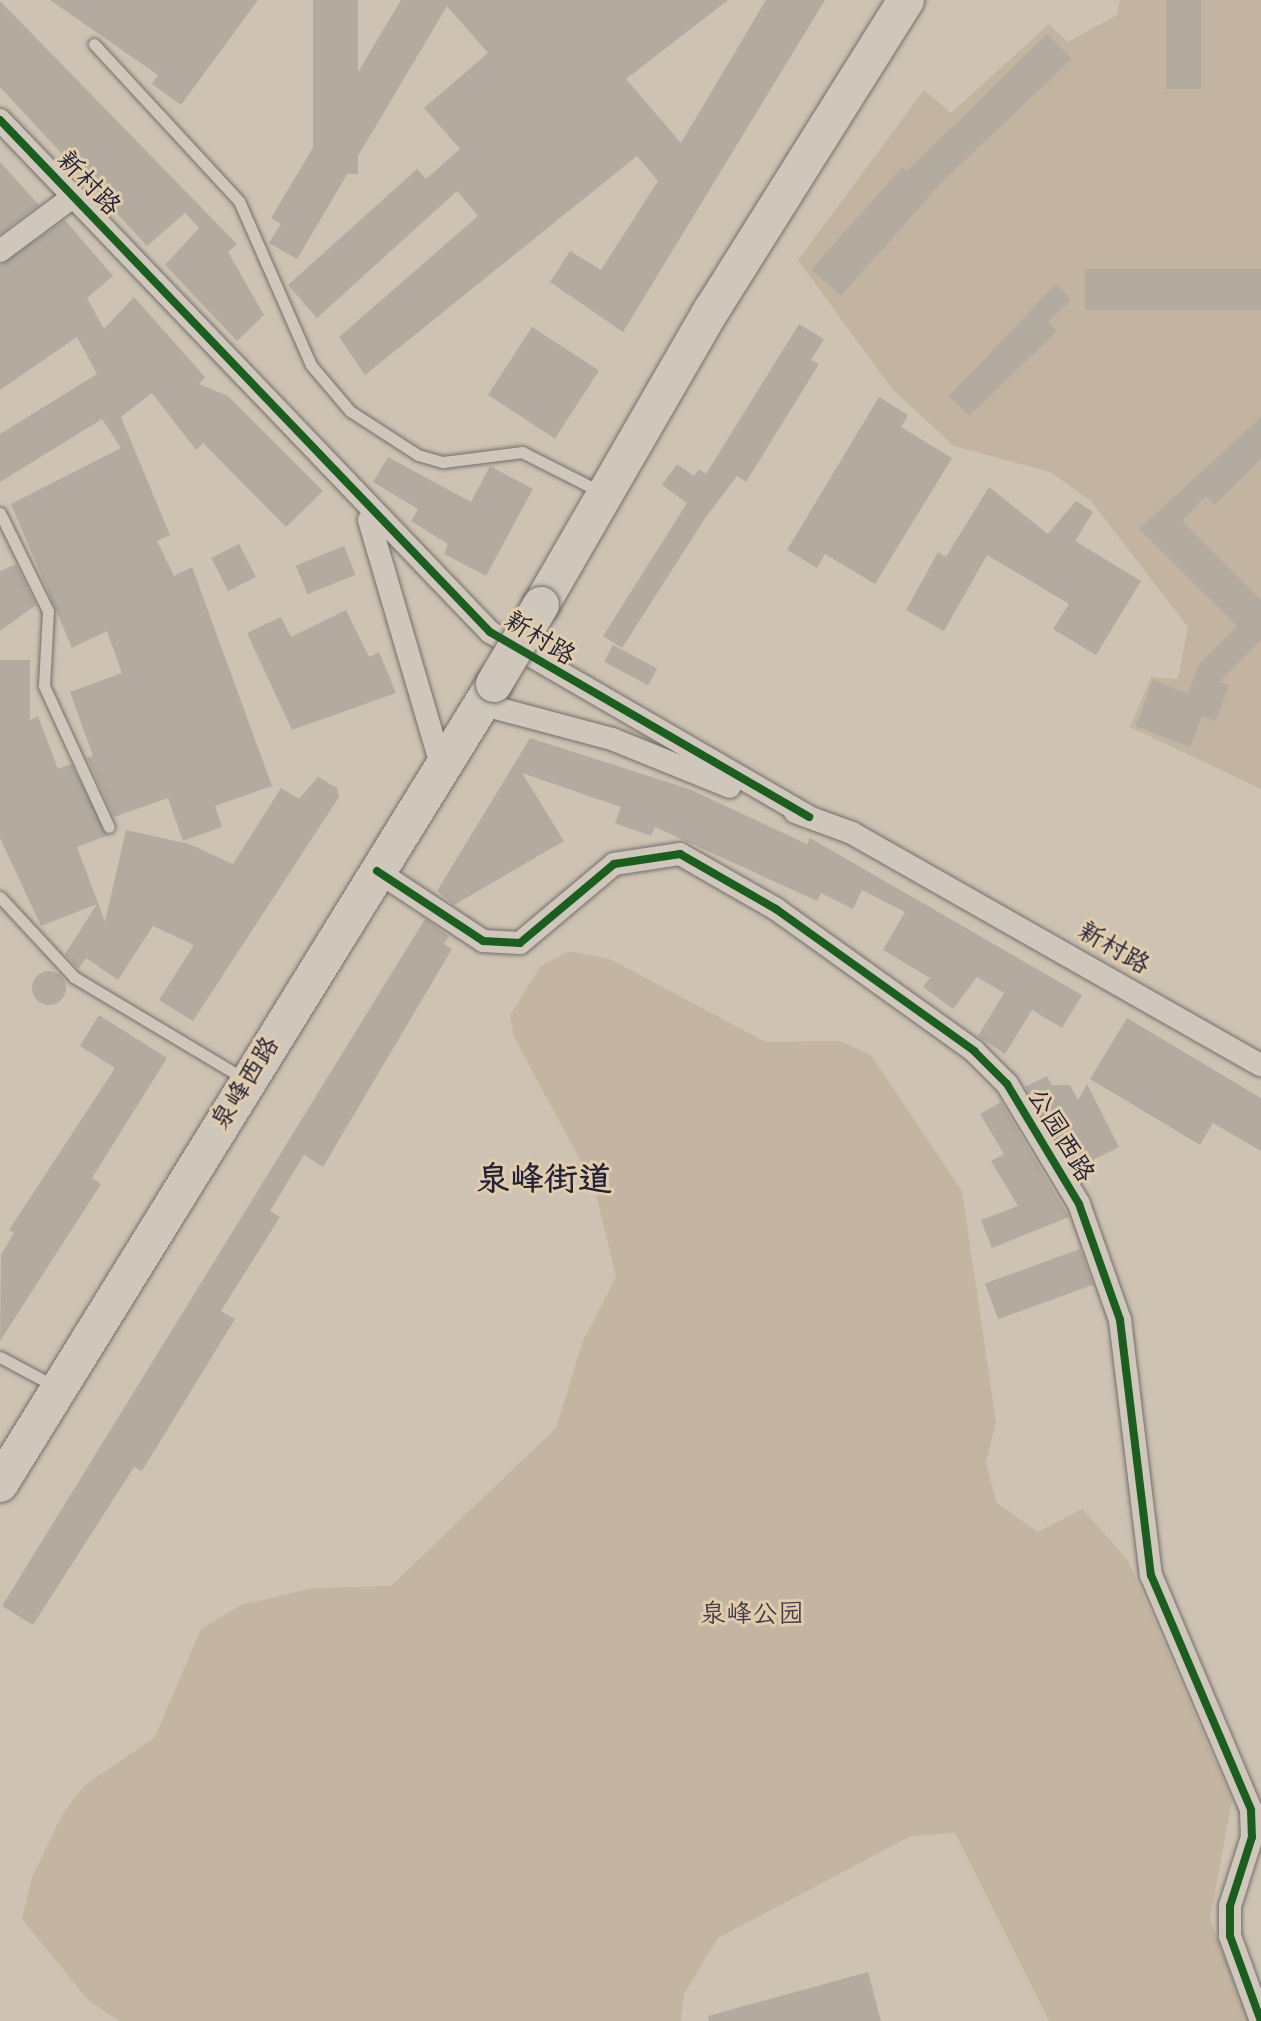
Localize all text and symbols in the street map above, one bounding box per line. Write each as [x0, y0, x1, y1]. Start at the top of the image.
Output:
street label: 新村路 [51, 144, 127, 222]
street label: 新村路 [499, 604, 581, 672]
street label: 新村路 [1072, 915, 1156, 981]
street label: 泉峰西路 [204, 1031, 286, 1135]
street label: 公园西路 [1021, 1082, 1101, 1188]
district label: 泉峰街道 [476, 1159, 612, 1199]
park label: 泉峰公园 [700, 1598, 804, 1630]

